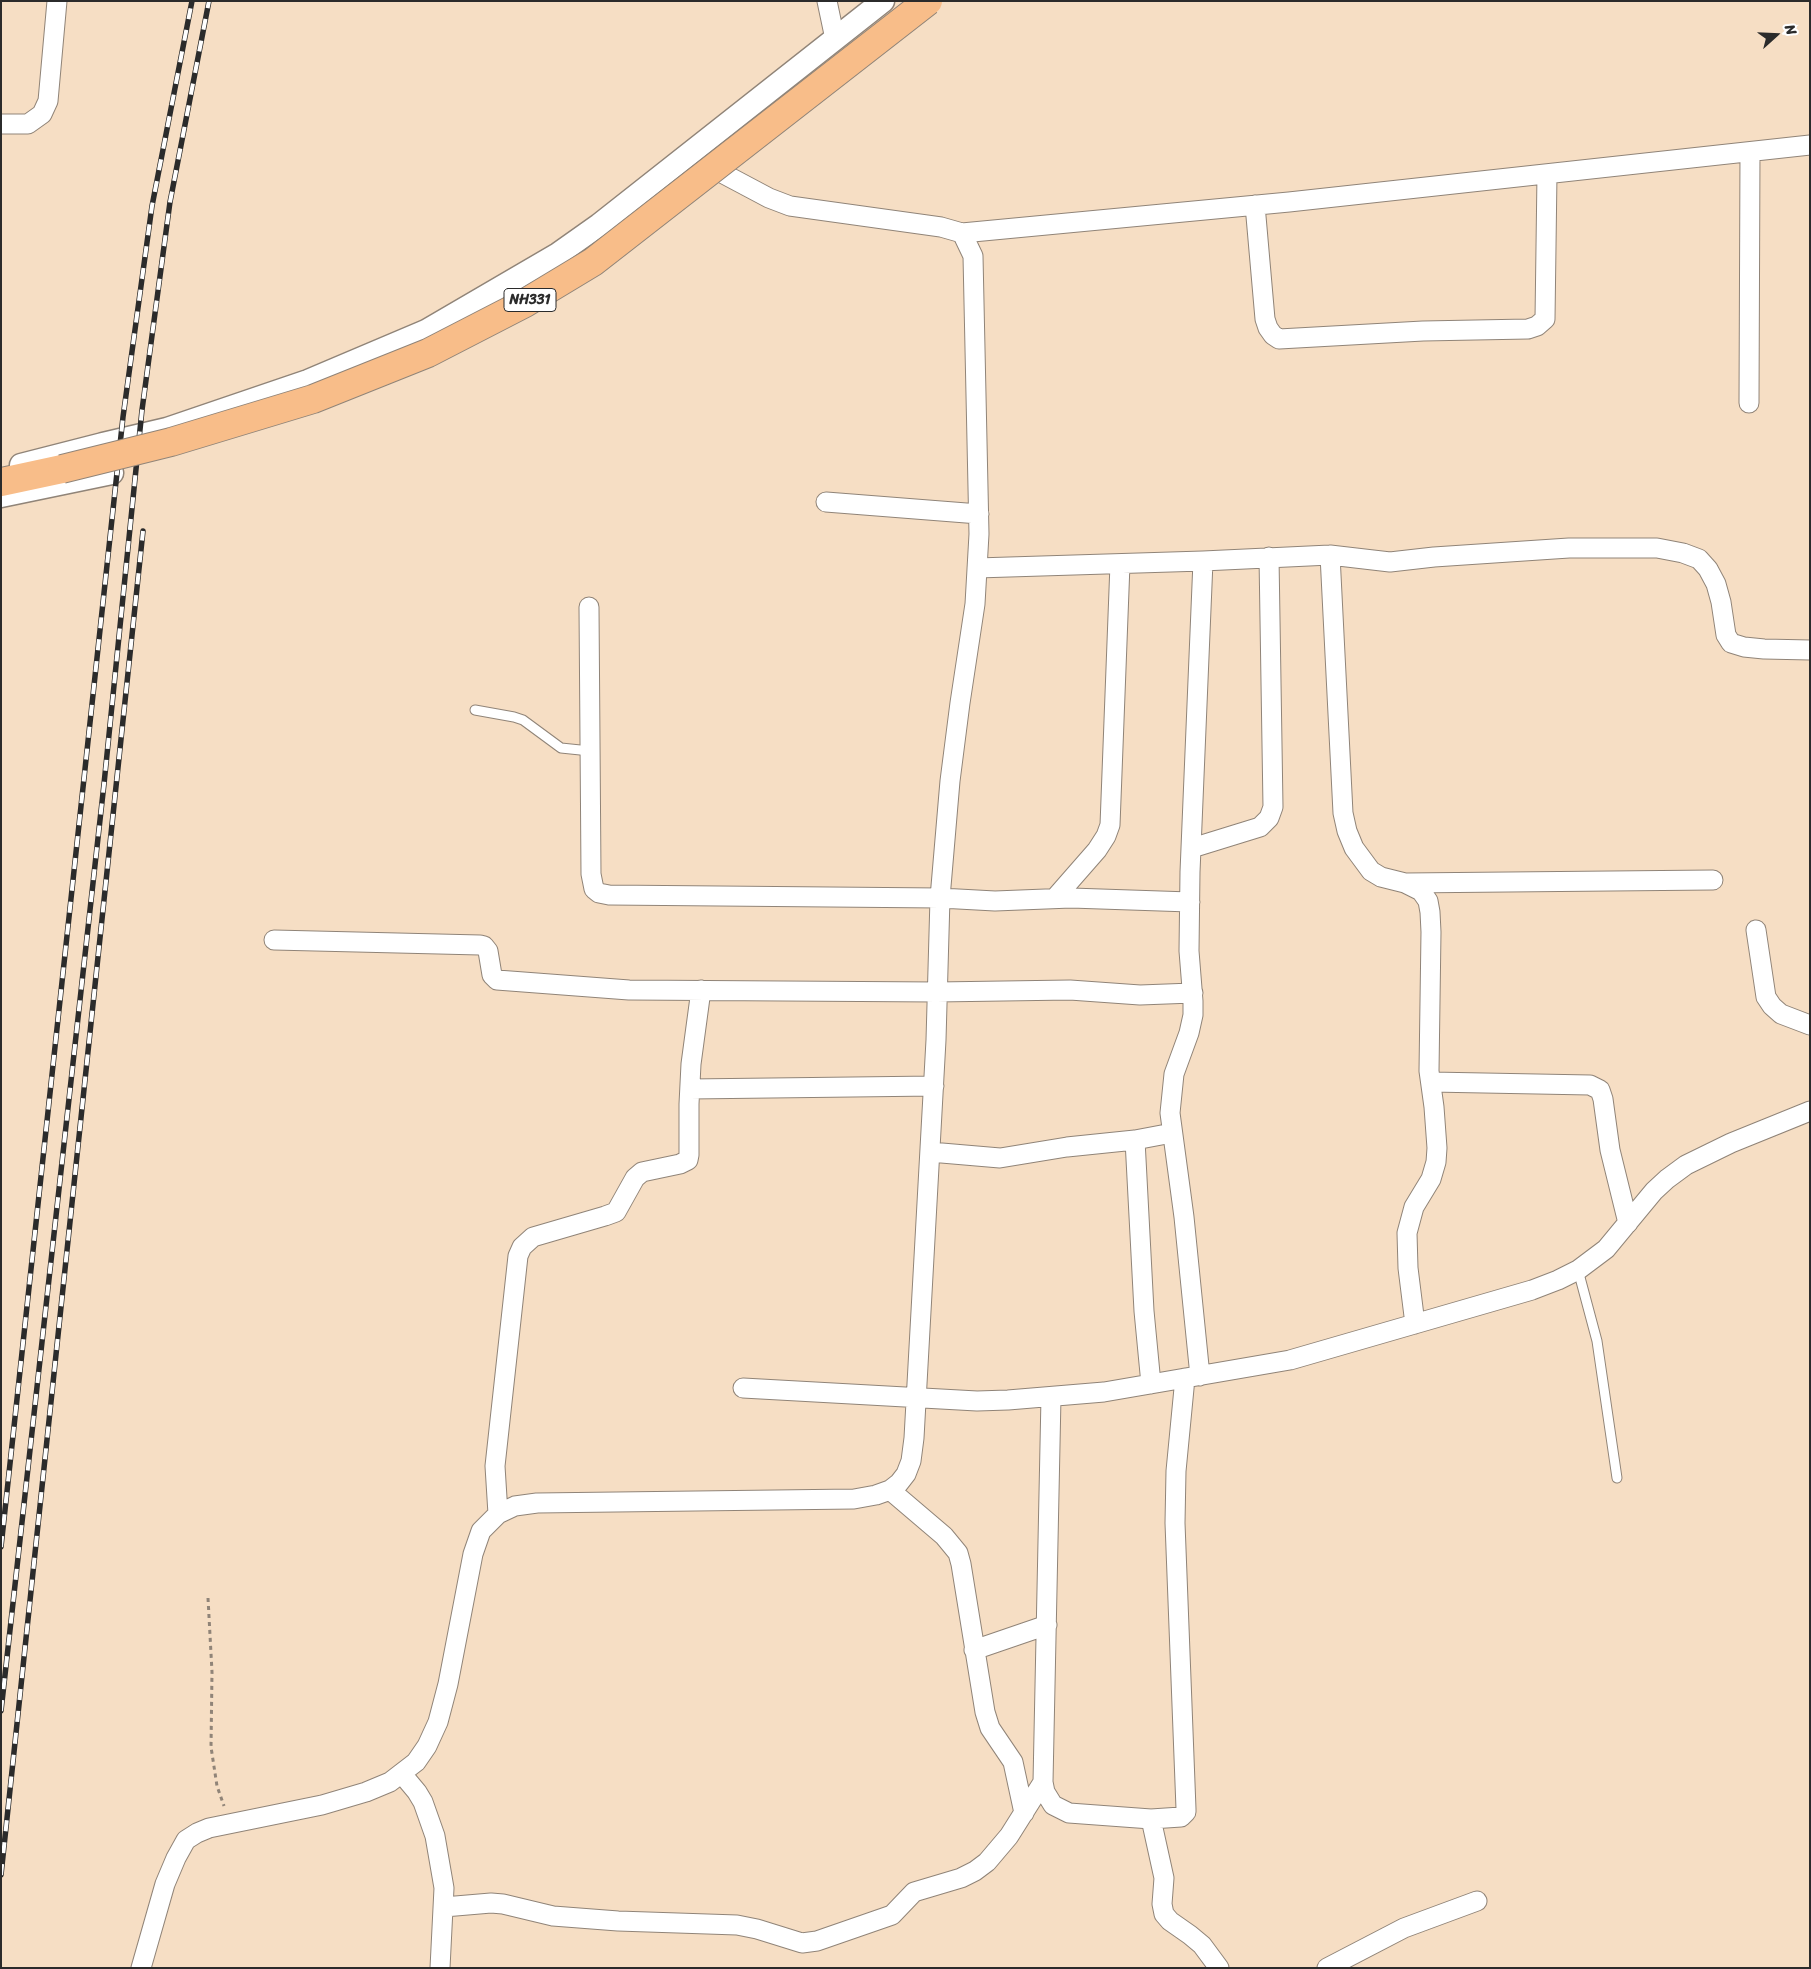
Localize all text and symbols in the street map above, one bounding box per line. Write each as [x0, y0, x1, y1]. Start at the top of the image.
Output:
north arrow [1751, 10, 1801, 60]
text: N [1777, 21, 1804, 39]
road number: NH331 [504, 288, 556, 312]

